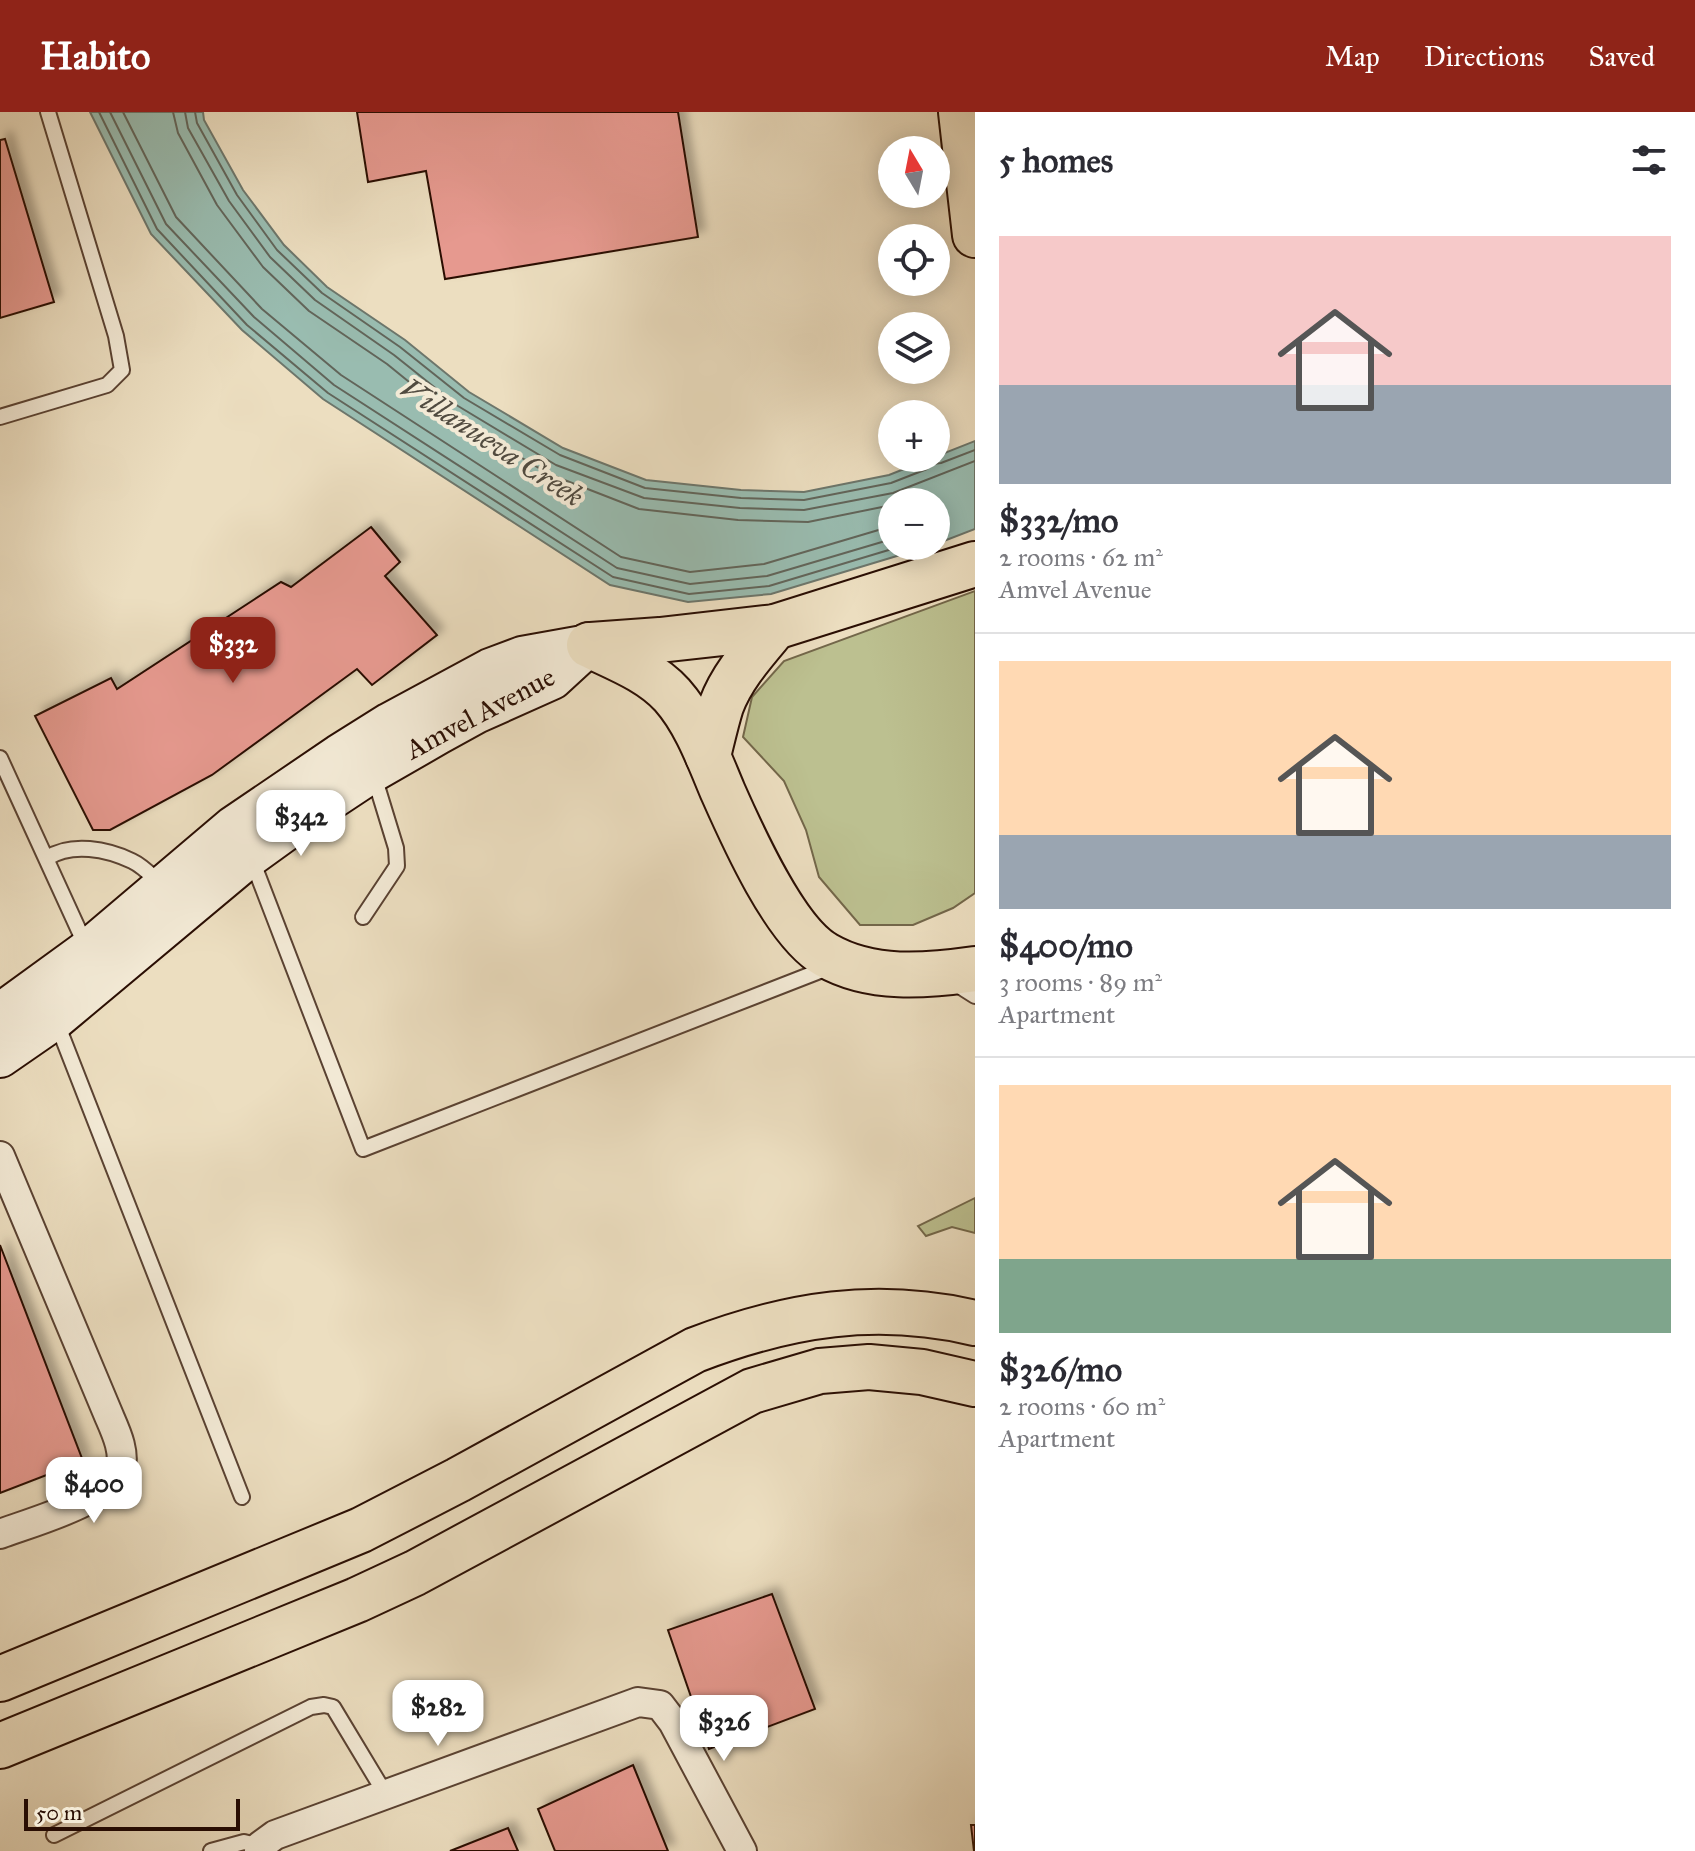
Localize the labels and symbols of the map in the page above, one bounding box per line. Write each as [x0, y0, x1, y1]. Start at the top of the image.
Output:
north arrow [878, 136, 950, 208]
water label: Villanueva Creek [394, 369, 590, 515]
pin: $332 [186, 617, 280, 685]
street label: Amvel Avenue [398, 659, 561, 768]
pin: $342 [254, 790, 348, 858]
pin: $400 [47, 1457, 141, 1525]
pin: $282 [391, 1680, 485, 1748]
pin: $326 [677, 1695, 771, 1763]
scale bar [24, 1795, 240, 1831]

